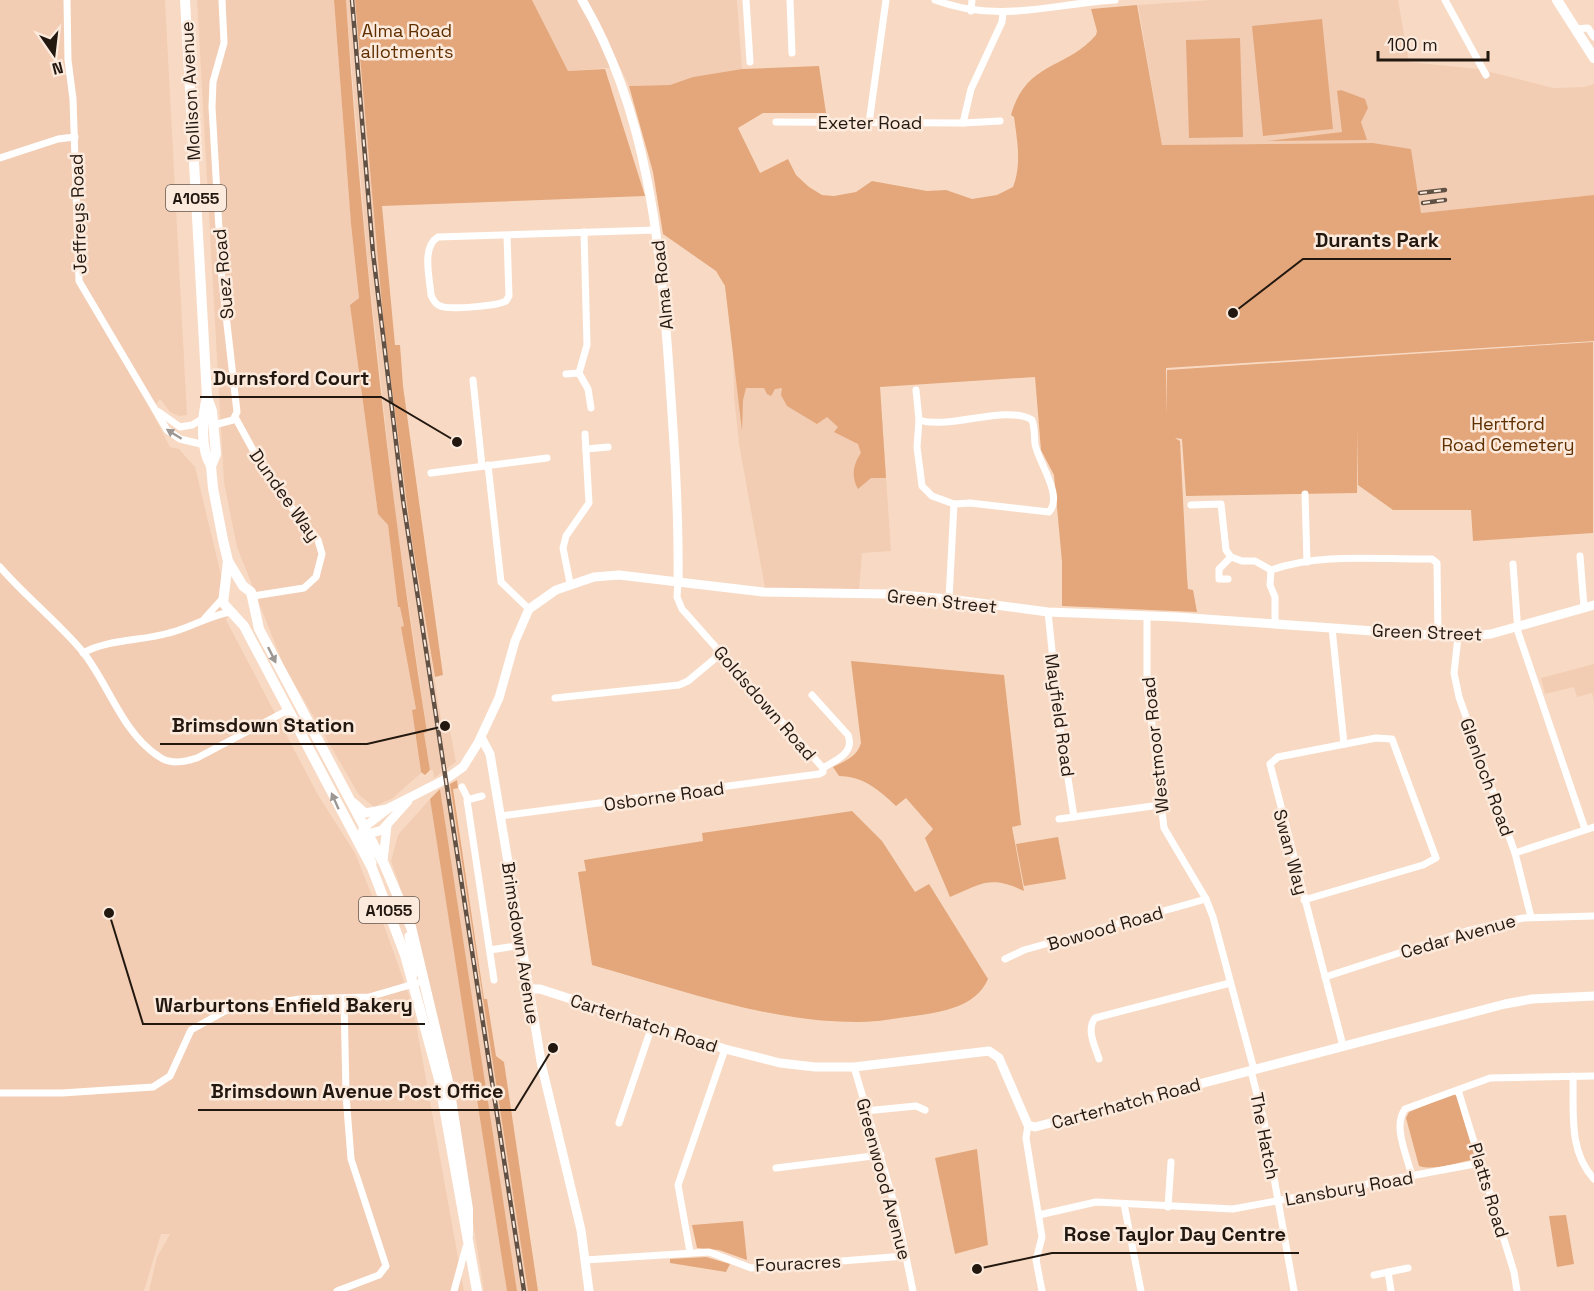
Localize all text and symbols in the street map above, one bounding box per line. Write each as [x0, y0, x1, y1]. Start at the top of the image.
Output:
park label: Alma Road allotments [361, 19, 453, 63]
street label: Mollison Avenue [175, 21, 205, 161]
north arrow [24, 24, 84, 84]
scale bar [1378, 24, 1488, 62]
text: 100 m [1387, 33, 1438, 56]
text: N [50, 57, 65, 80]
street label: Exeter Road [818, 111, 922, 134]
street label: Jeffreys Road [64, 153, 92, 275]
road number: A1055 [166, 185, 226, 211]
callout: Durants Park [1303, 221, 1451, 259]
text: Durants Park [1315, 227, 1439, 253]
street label: Suez Road [208, 228, 238, 320]
street label: Alma Road [646, 239, 678, 331]
callout: Durnsford Court [200, 359, 381, 397]
text: Durnsford Court [213, 365, 369, 391]
park label: Hertford Road Cemetery [1441, 412, 1575, 456]
one-way arrow [166, 429, 183, 440]
street label: Dundee Way [245, 444, 325, 546]
street label: Green Street [886, 584, 998, 618]
street label: Green Street [1371, 619, 1483, 645]
street label: Goldsdown Road [709, 641, 821, 765]
one-way arrow [267, 647, 277, 664]
street label: Mayfield Road [1040, 652, 1080, 778]
street label: Westmoor Road [1136, 676, 1174, 814]
callout: Brimsdown Station [160, 706, 367, 744]
text: Brimsdown Station [171, 712, 355, 738]
street label: Glenloch Road [1455, 715, 1519, 839]
street label: Osborne Road [602, 776, 726, 816]
one-way arrow [330, 792, 340, 810]
street label: Swan Way [1269, 807, 1313, 897]
street label: Brimsdown Avenue [497, 860, 545, 1026]
road number: A1055 [359, 897, 419, 923]
street label: Bowood Road [1044, 900, 1166, 956]
street label: Cedar Avenue [1398, 909, 1518, 963]
callout: Warburtons Enfield Bakery [143, 986, 425, 1024]
street label: Carterhatch Road [567, 988, 721, 1058]
text: Warburtons Enfield Bakery [155, 992, 413, 1018]
callout: Brimsdown Avenue Post Office [198, 1072, 515, 1110]
street label: Carterhatch Road [1049, 1072, 1203, 1134]
text: Brimsdown Avenue Post Office [210, 1078, 504, 1104]
street label: The Hatch [1245, 1090, 1285, 1182]
street label: Greenwood Avenue [851, 1096, 917, 1262]
street label: Platts Road [1464, 1140, 1514, 1240]
street label: Lansbury Road [1283, 1165, 1415, 1211]
callout: Rose Taylor Day Centre [1052, 1215, 1299, 1253]
text: Rose Taylor Day Centre [1064, 1221, 1286, 1247]
street label: Fouracres [755, 1249, 841, 1277]

